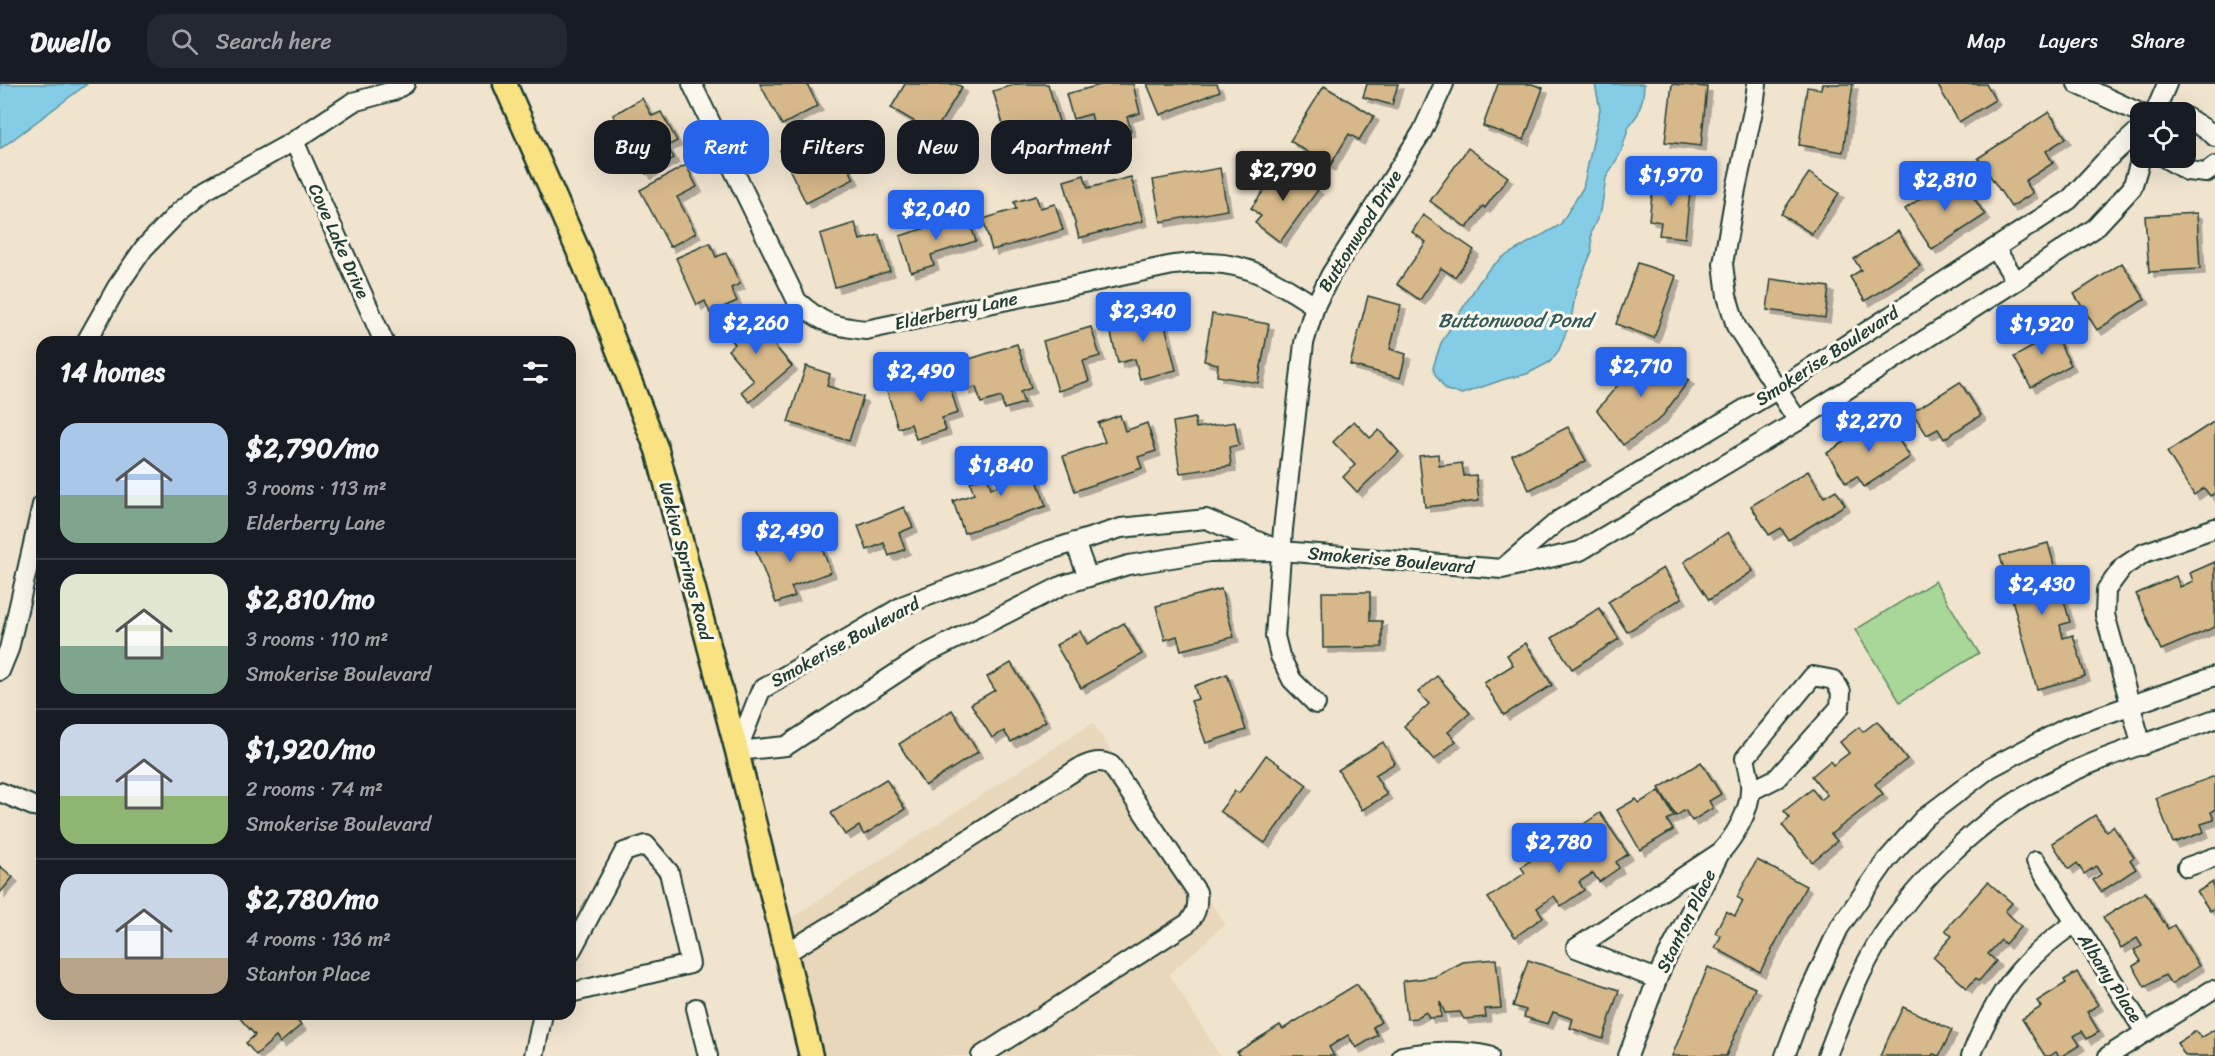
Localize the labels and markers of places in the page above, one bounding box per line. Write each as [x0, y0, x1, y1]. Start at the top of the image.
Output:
pin: $2,790 [1234, 151, 1332, 202]
pin: $1,970 [1622, 156, 1720, 207]
pin: $2,810 [1896, 161, 1994, 212]
pin: $2,040 [887, 190, 985, 241]
pin: $2,340 [1094, 292, 1192, 343]
pin: $2,260 [707, 304, 805, 355]
pin: $1,920 [1993, 305, 2091, 356]
pin: $2,710 [1592, 347, 1690, 398]
pin: $2,490 [872, 352, 970, 403]
pin: $2,270 [1820, 402, 1918, 453]
pin: $1,840 [952, 446, 1050, 497]
pin: $2,490 [741, 512, 839, 563]
pin: $2,430 [1993, 565, 2091, 616]
pin: $2,780 [1510, 823, 1608, 874]

